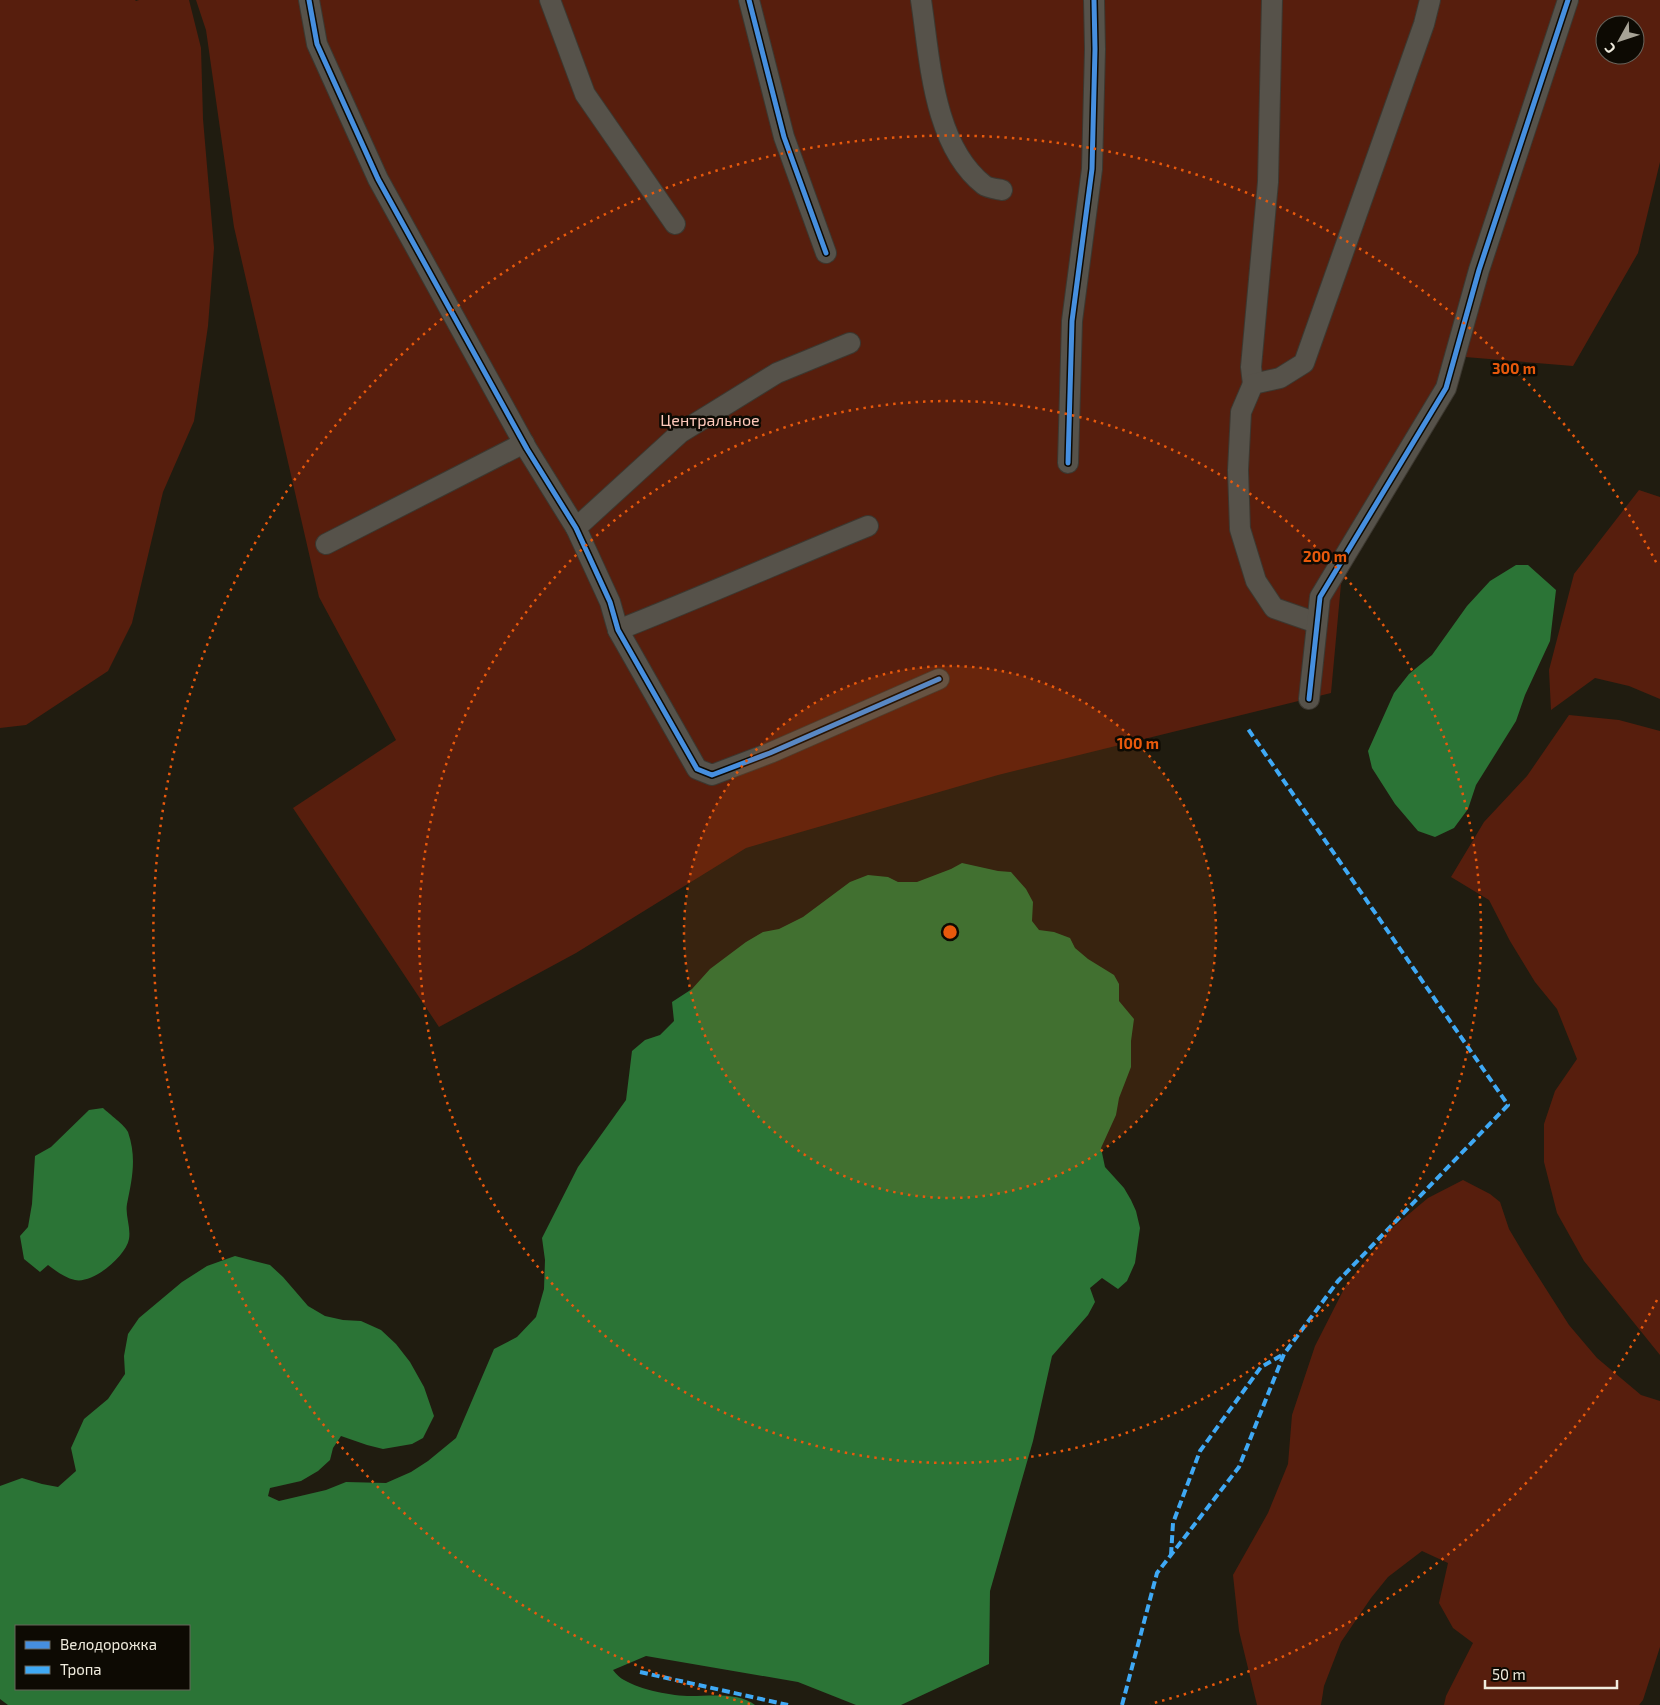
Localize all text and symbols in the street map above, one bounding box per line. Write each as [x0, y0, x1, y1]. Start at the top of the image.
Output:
north arrow [1595, 15, 1645, 65]
text: С [1601, 40, 1619, 57]
text: 300 m [1492, 359, 1536, 377]
park label: Центральное [660, 410, 760, 429]
text: 200 m [1303, 547, 1347, 565]
text: 100 m [1117, 734, 1159, 752]
centre of rings [941, 923, 959, 941]
legend [15, 1625, 190, 1690]
text: Велодорожка [60, 1635, 157, 1653]
scale bar [1485, 1658, 1618, 1690]
text: Тропа [60, 1660, 102, 1678]
text: 50 m [1492, 1665, 1526, 1683]

